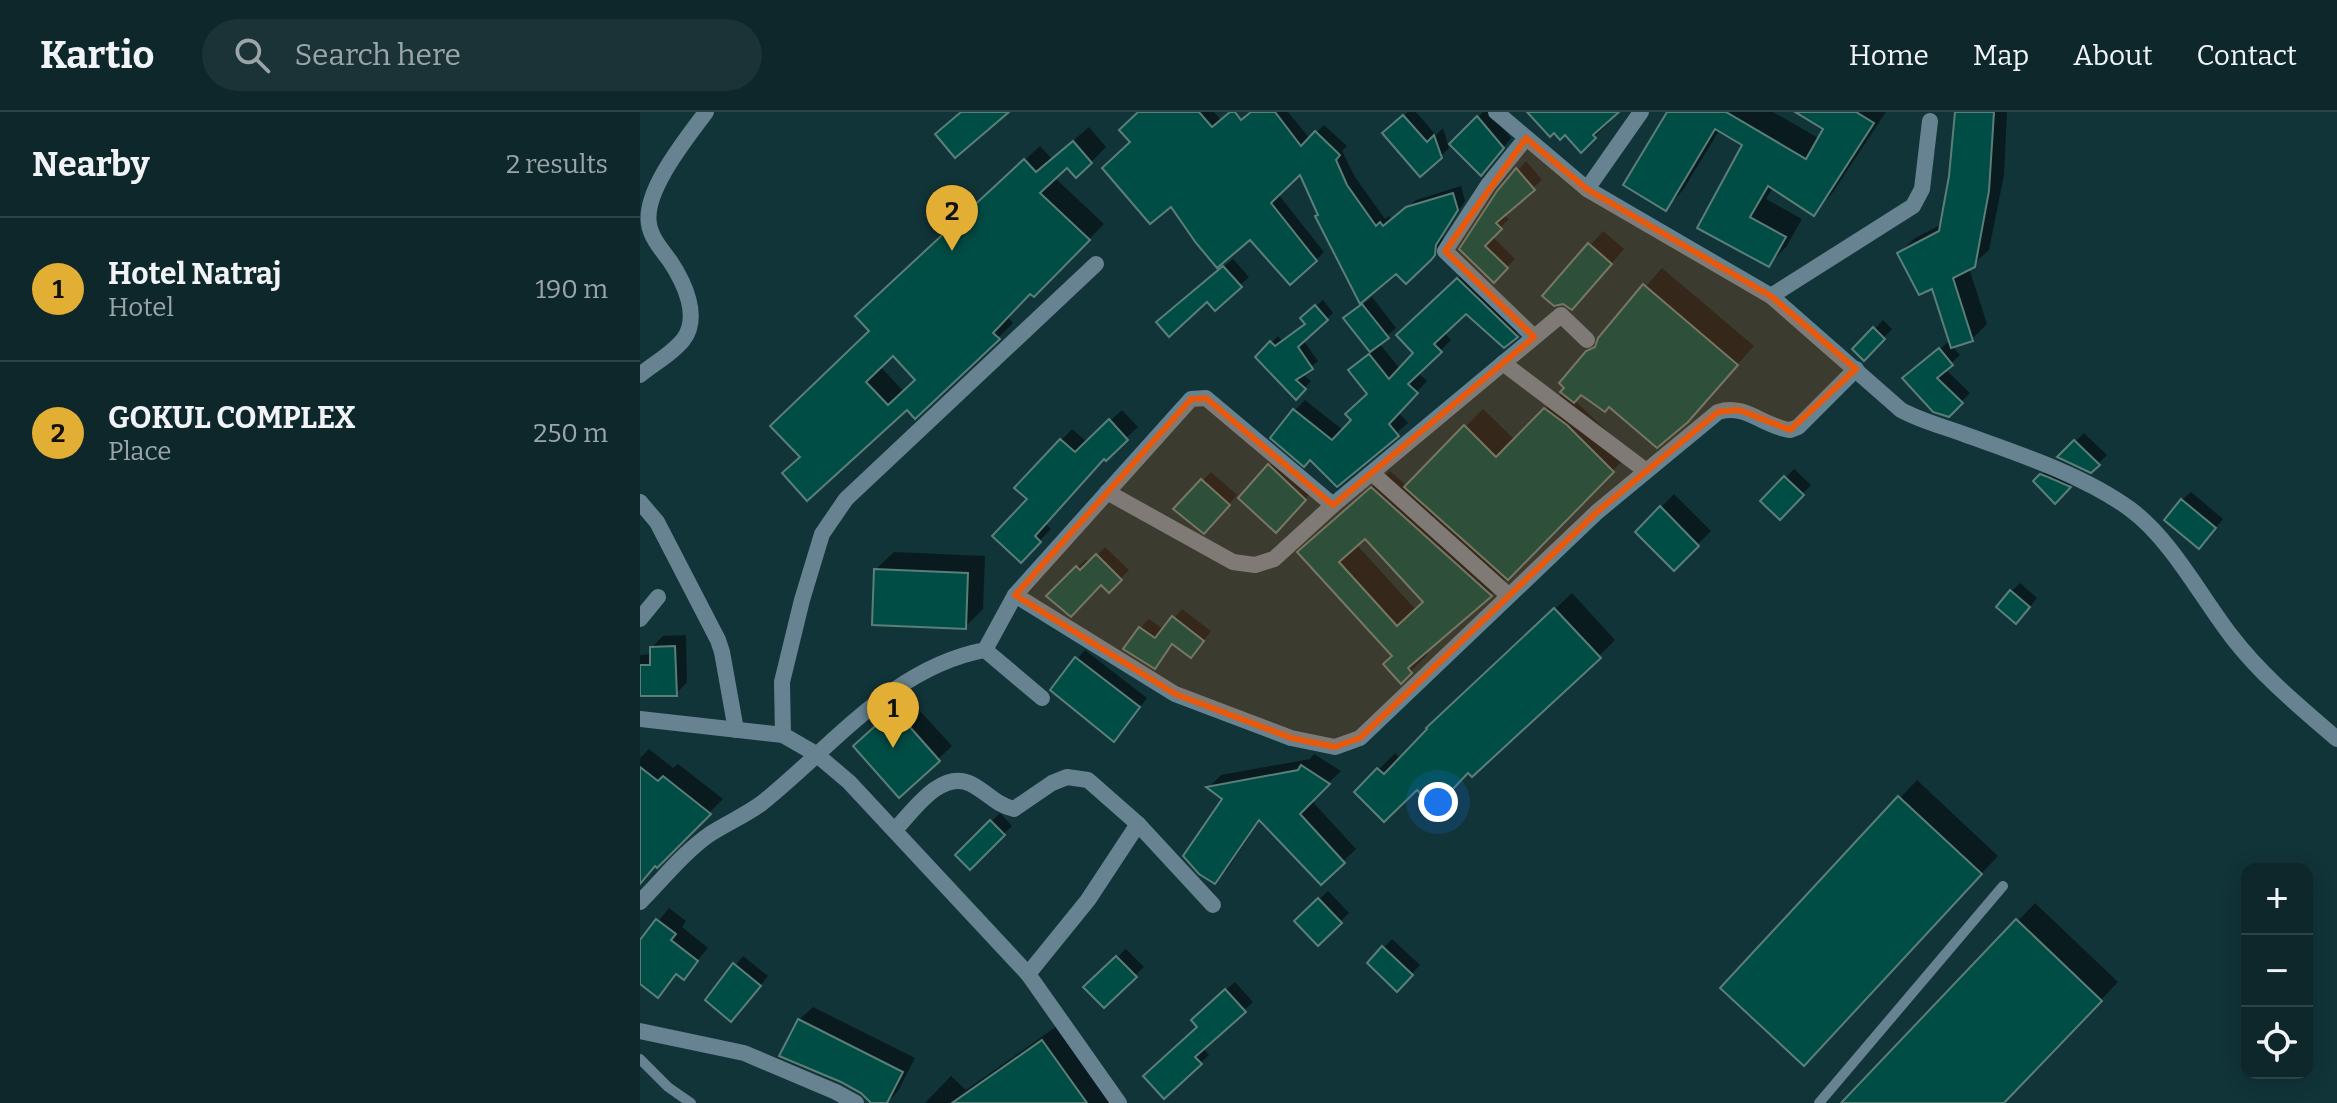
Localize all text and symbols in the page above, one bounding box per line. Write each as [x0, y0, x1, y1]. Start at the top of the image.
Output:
search box [202, 19, 762, 91]
text: Kartio [40, 32, 154, 78]
icon: search [230, 33, 274, 77]
text: Search here [294, 37, 461, 73]
text: Home [1849, 39, 1929, 72]
text: Map [1973, 39, 2029, 72]
text: About [2073, 39, 2153, 72]
text: Contact [2197, 39, 2297, 72]
text: Nearby [32, 144, 150, 185]
text: 2 results [506, 149, 608, 180]
pin: 2 [926, 185, 978, 251]
text: Hotel Natraj [108, 256, 281, 292]
text: 1 [52, 274, 64, 305]
text: 190 m [536, 274, 608, 305]
text: Hotel [108, 292, 174, 323]
text: GOKUL COMPLEX [108, 400, 356, 436]
text: 2 [51, 418, 65, 449]
text: 250 m [533, 418, 608, 449]
text: Place [108, 436, 172, 467]
pin: 1 [867, 682, 919, 748]
your location [1418, 782, 1458, 822]
map controls [2241, 863, 2313, 1079]
button: + [2241, 863, 2313, 935]
button: − [2241, 935, 2313, 1007]
button: locate [2241, 1007, 2313, 1079]

